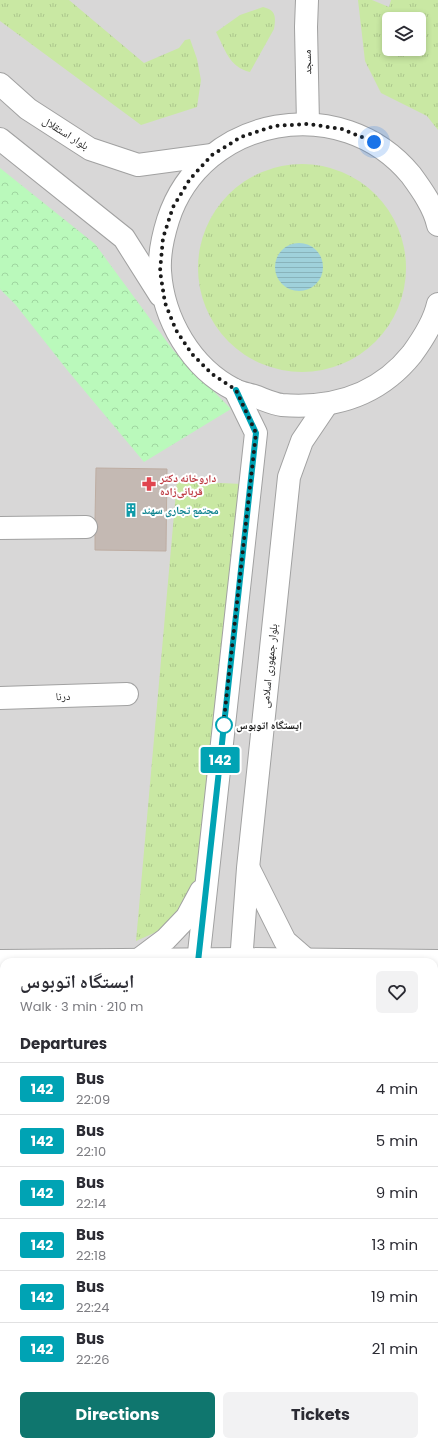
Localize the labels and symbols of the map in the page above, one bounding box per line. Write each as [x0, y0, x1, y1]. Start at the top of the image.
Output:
street label: مسجد [299, 49, 315, 75]
street label: بلوار استقلال [40, 112, 92, 154]
your location [364, 132, 384, 152]
place label: داروخانه دکتر قربانی‌زاده [159, 470, 216, 499]
pharmacy icon: داروخانه دکتر قربانی‌زاده [141, 476, 157, 492]
building icon: مجتمع تجاری سهند [123, 502, 139, 518]
place label: مجتمع تجاری سهند [142, 502, 219, 518]
street label: بلوار جمهوری اسلامی [257, 623, 281, 709]
street label: درنا [55, 688, 71, 704]
marker: ایستگاه اتوبوس [215, 716, 233, 734]
place label: ایستگاه اتوبوس [236, 717, 302, 733]
line badge: 142 [197, 747, 243, 773]

